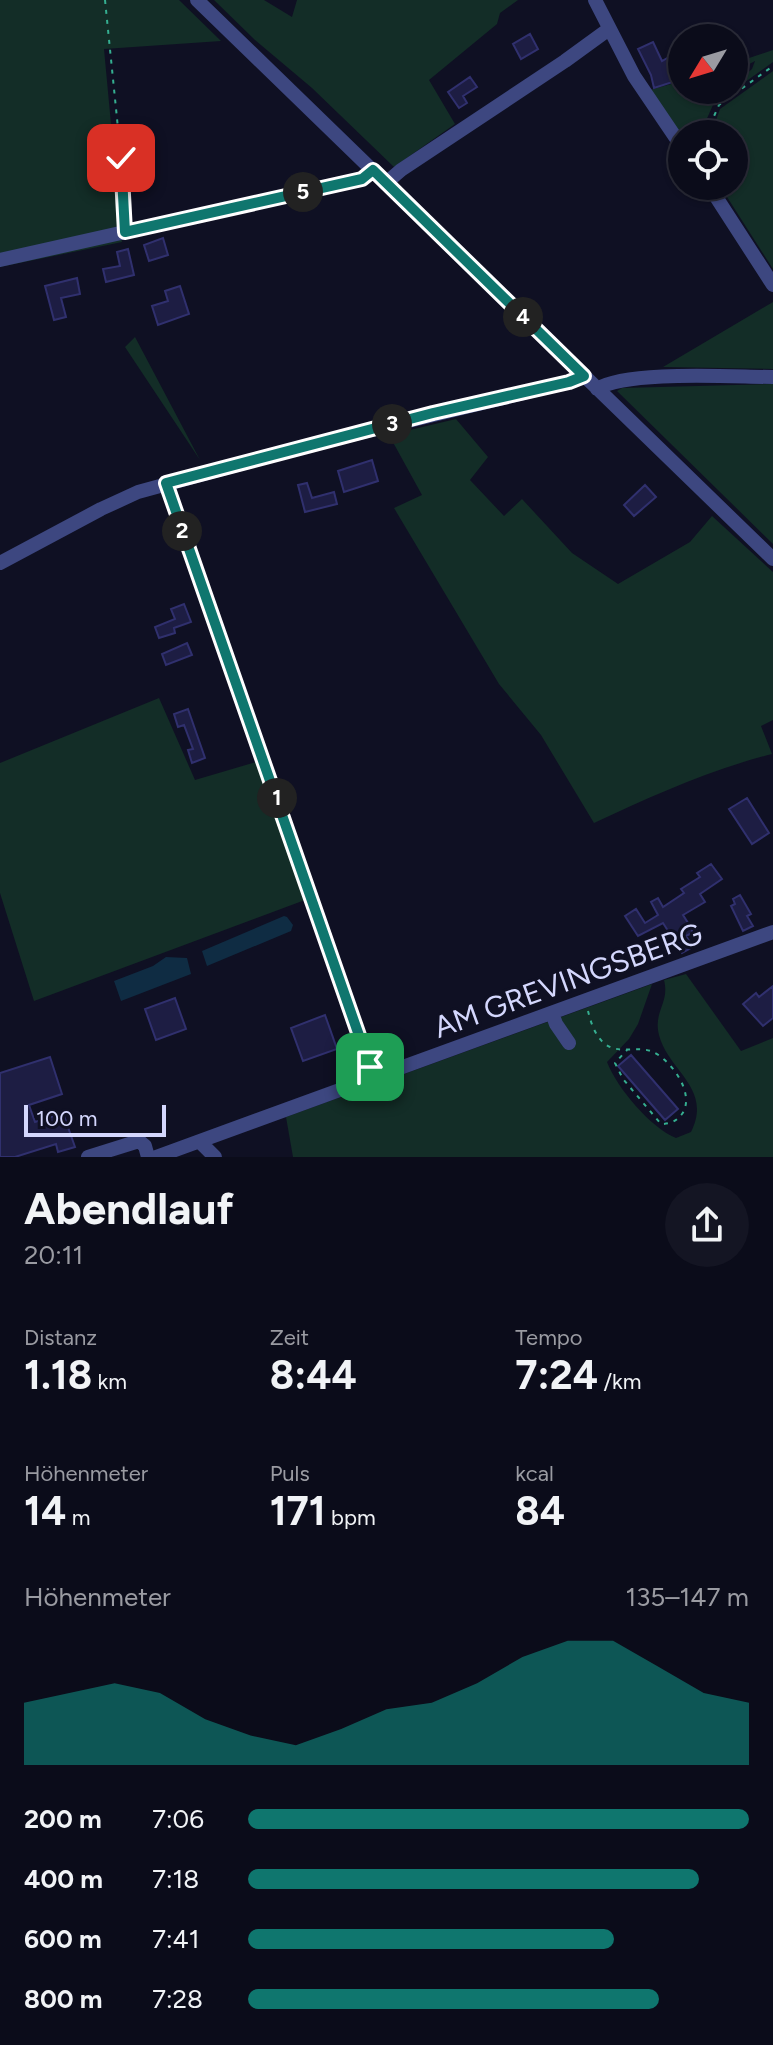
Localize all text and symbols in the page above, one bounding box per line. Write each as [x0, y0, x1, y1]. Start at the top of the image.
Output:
north arrow [668, 24, 748, 104]
map controls [668, 24, 748, 200]
button: locate [668, 120, 748, 200]
pin [87, 124, 155, 192]
icon: check [99, 136, 143, 180]
pin: 5 [283, 172, 323, 212]
text: 5 [297, 178, 309, 205]
pin: 4 [503, 297, 543, 337]
text: 4 [516, 303, 530, 330]
pin: 3 [372, 404, 412, 444]
text: 3 [386, 410, 398, 437]
pin: 2 [162, 511, 202, 551]
text: 2 [176, 517, 188, 544]
pin: 1 [257, 778, 297, 818]
text: 1 [272, 784, 282, 811]
street label: AM GREVINGSBERG [428, 914, 708, 1046]
pin [336, 1033, 404, 1101]
icon: arrive [348, 1045, 392, 1089]
scale bar [24, 1101, 166, 1137]
text: 100 m [36, 1105, 97, 1132]
text: Abendlauf [24, 1182, 234, 1235]
button: share [665, 1183, 749, 1267]
text: 20:11 [24, 1239, 83, 1271]
text: Distanz [24, 1324, 97, 1351]
text: Zeit [270, 1324, 309, 1351]
text: Tempo [515, 1324, 583, 1351]
text: 1.18 [24, 1351, 92, 1399]
text: 8:44 [270, 1351, 357, 1399]
text: 7:24 [515, 1351, 598, 1399]
text: km [92, 1368, 127, 1395]
text: /km [598, 1368, 641, 1395]
text: Höhenmeter [24, 1460, 148, 1487]
text: Puls [270, 1460, 310, 1487]
text: kcal [515, 1460, 554, 1487]
text: 14 [24, 1487, 66, 1535]
text: 171 [270, 1487, 326, 1535]
text: 84 [515, 1487, 565, 1535]
text: m [66, 1504, 90, 1531]
text: bpm [326, 1504, 376, 1531]
text: Höhenmeter [24, 1581, 171, 1613]
text: 135–147 m [625, 1581, 749, 1613]
text: 200 m [24, 1803, 102, 1835]
text: 7:06 [152, 1803, 204, 1835]
text: 400 m [24, 1863, 103, 1895]
text: 7:18 [152, 1863, 199, 1895]
text: 600 m [24, 1923, 102, 1955]
text: 7:41 [152, 1923, 199, 1955]
text: 800 m [24, 1983, 102, 2015]
text: 7:28 [152, 1983, 203, 2015]

